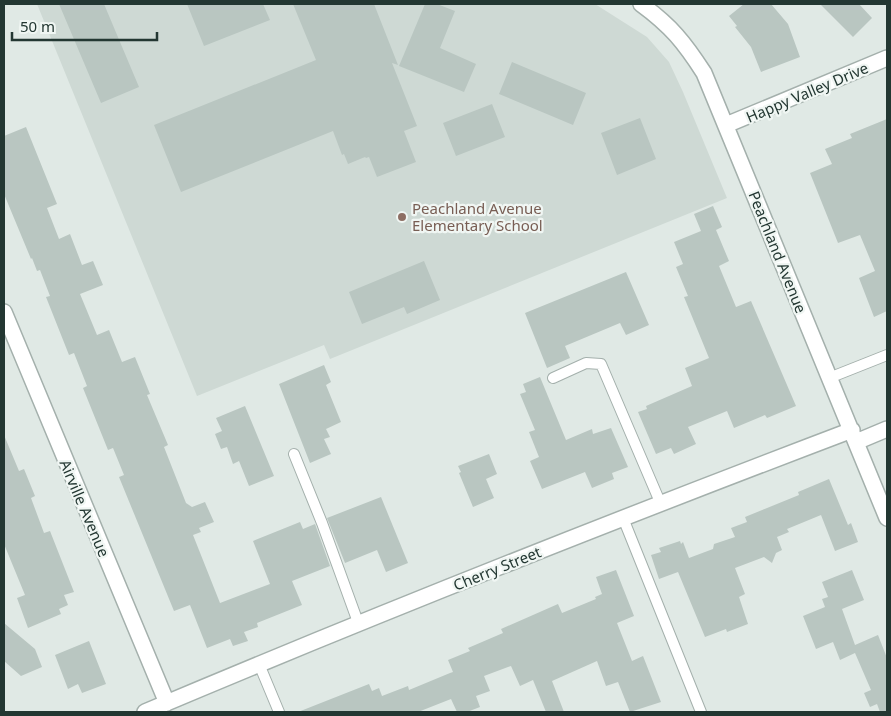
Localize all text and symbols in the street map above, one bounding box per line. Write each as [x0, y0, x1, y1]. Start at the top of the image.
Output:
scale bar [12, 10, 158, 42]
text: 50 m [20, 16, 55, 36]
street label: Happy Valley Drive [743, 57, 871, 127]
street label: Peachland Avenue [744, 188, 812, 316]
place label: Peachland Avenue Elementary School [412, 198, 543, 235]
marker: Peachland Avenue Elementary School [396, 211, 408, 223]
street label: Airville Avenue [55, 456, 115, 560]
street label: Cherry Street [450, 541, 544, 595]

